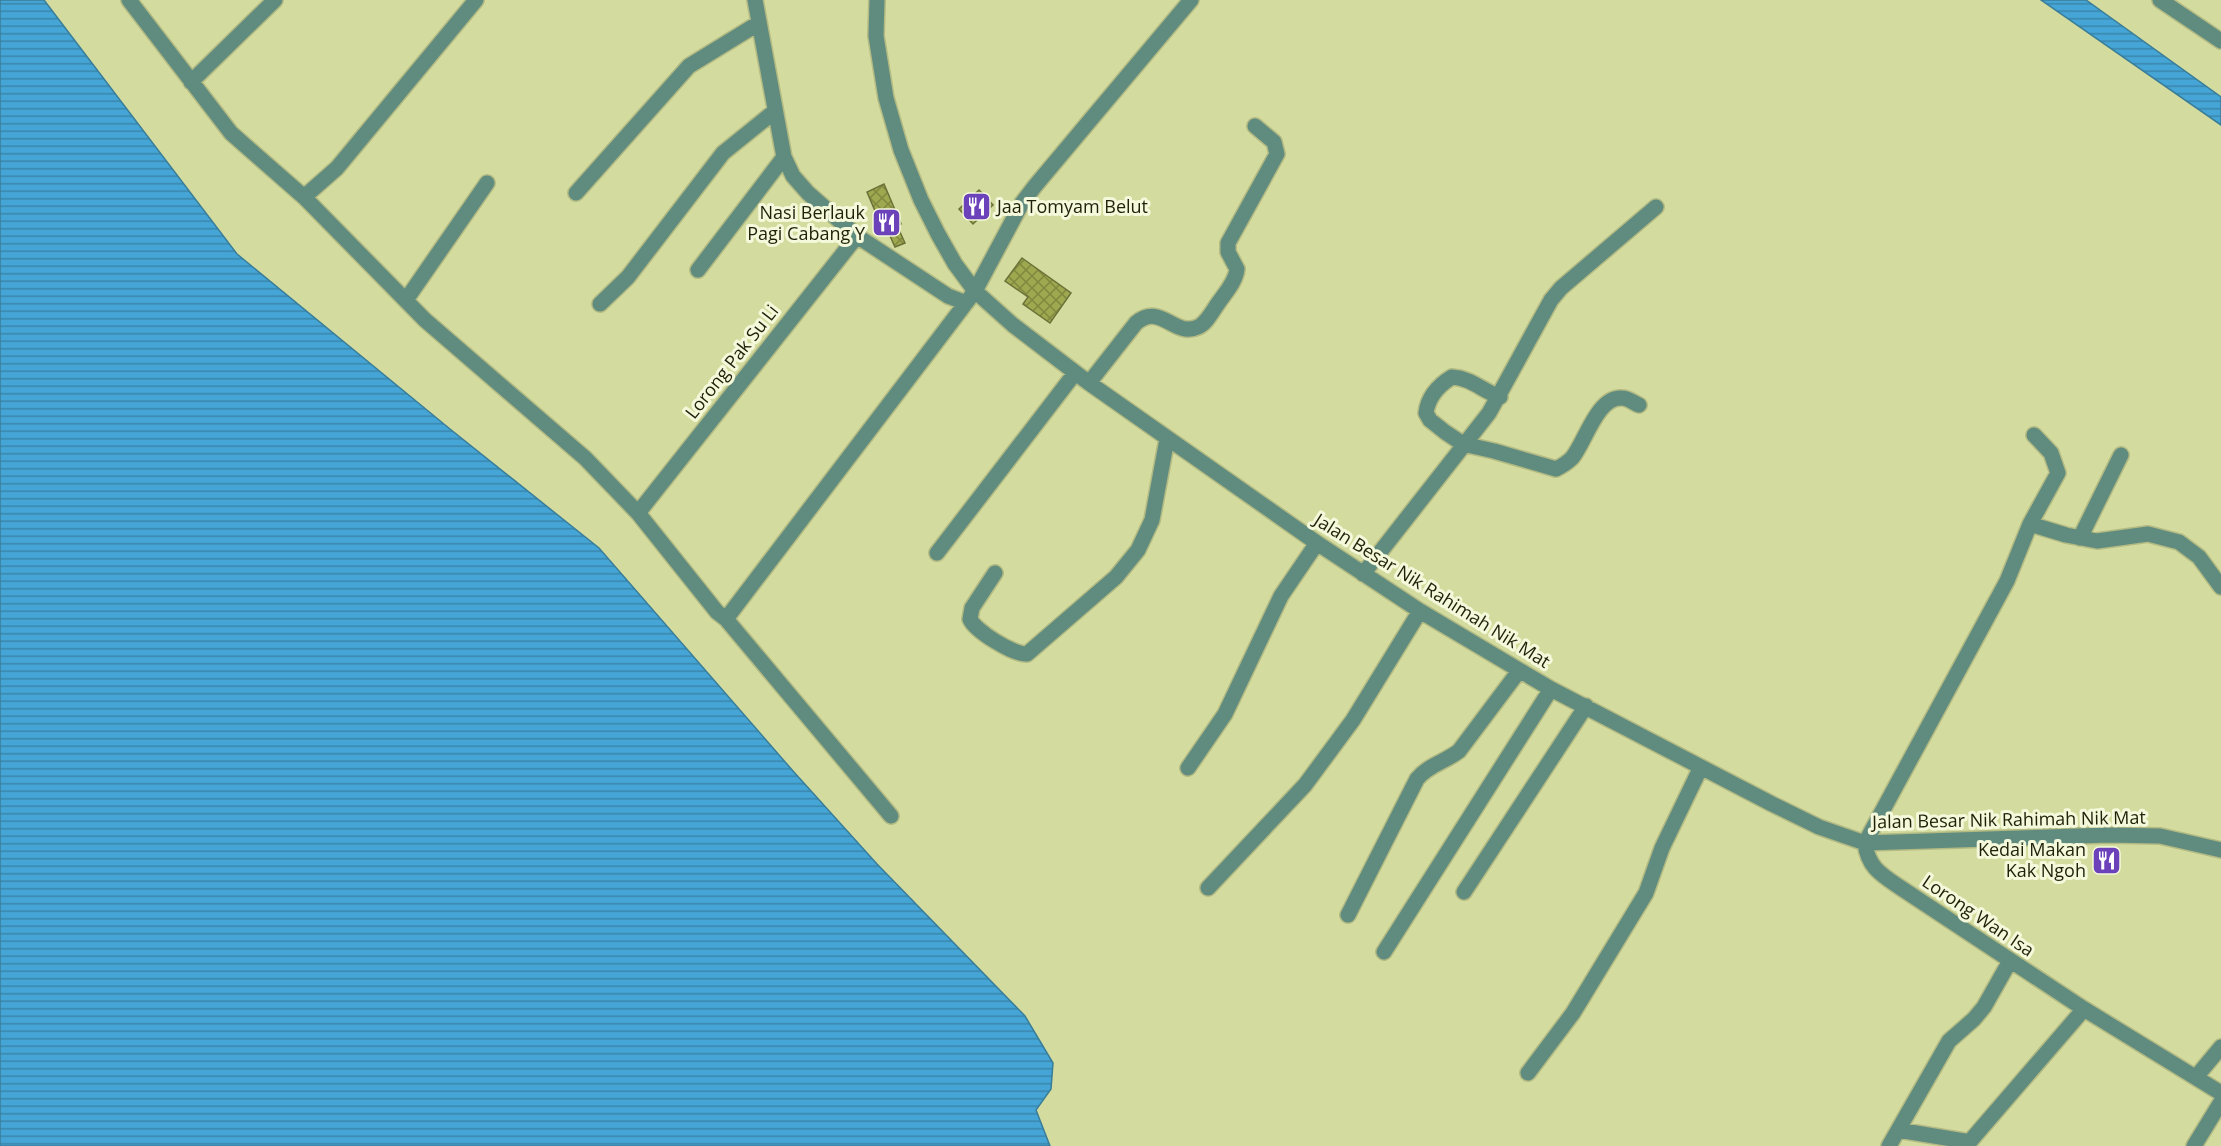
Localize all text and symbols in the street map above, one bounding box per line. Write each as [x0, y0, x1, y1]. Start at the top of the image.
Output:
restaurant icon: Jaa Tomyam Belut [960, 191, 992, 223]
place label: Jaa Tomyam Belut [995, 194, 1148, 218]
place label: Nasi Berlauk Pagi Cabang Y [747, 200, 866, 245]
restaurant icon: Nasi Berlauk Pagi Cabang Y [870, 207, 902, 239]
street label: Lorong Pak Su Li [679, 299, 783, 423]
street label: Jalan Besar Nik Rahimah Nik Mat [1308, 506, 1555, 673]
street label: Jalan Besar Nik Rahimah Nik Mat [1870, 805, 2146, 833]
place label: Kedai Makan Kak Ngoh [1978, 837, 2086, 882]
restaurant icon: Kedai Makan Kak Ngoh [2091, 844, 2123, 876]
street label: Lorong Wan Isa [1918, 869, 2039, 961]

